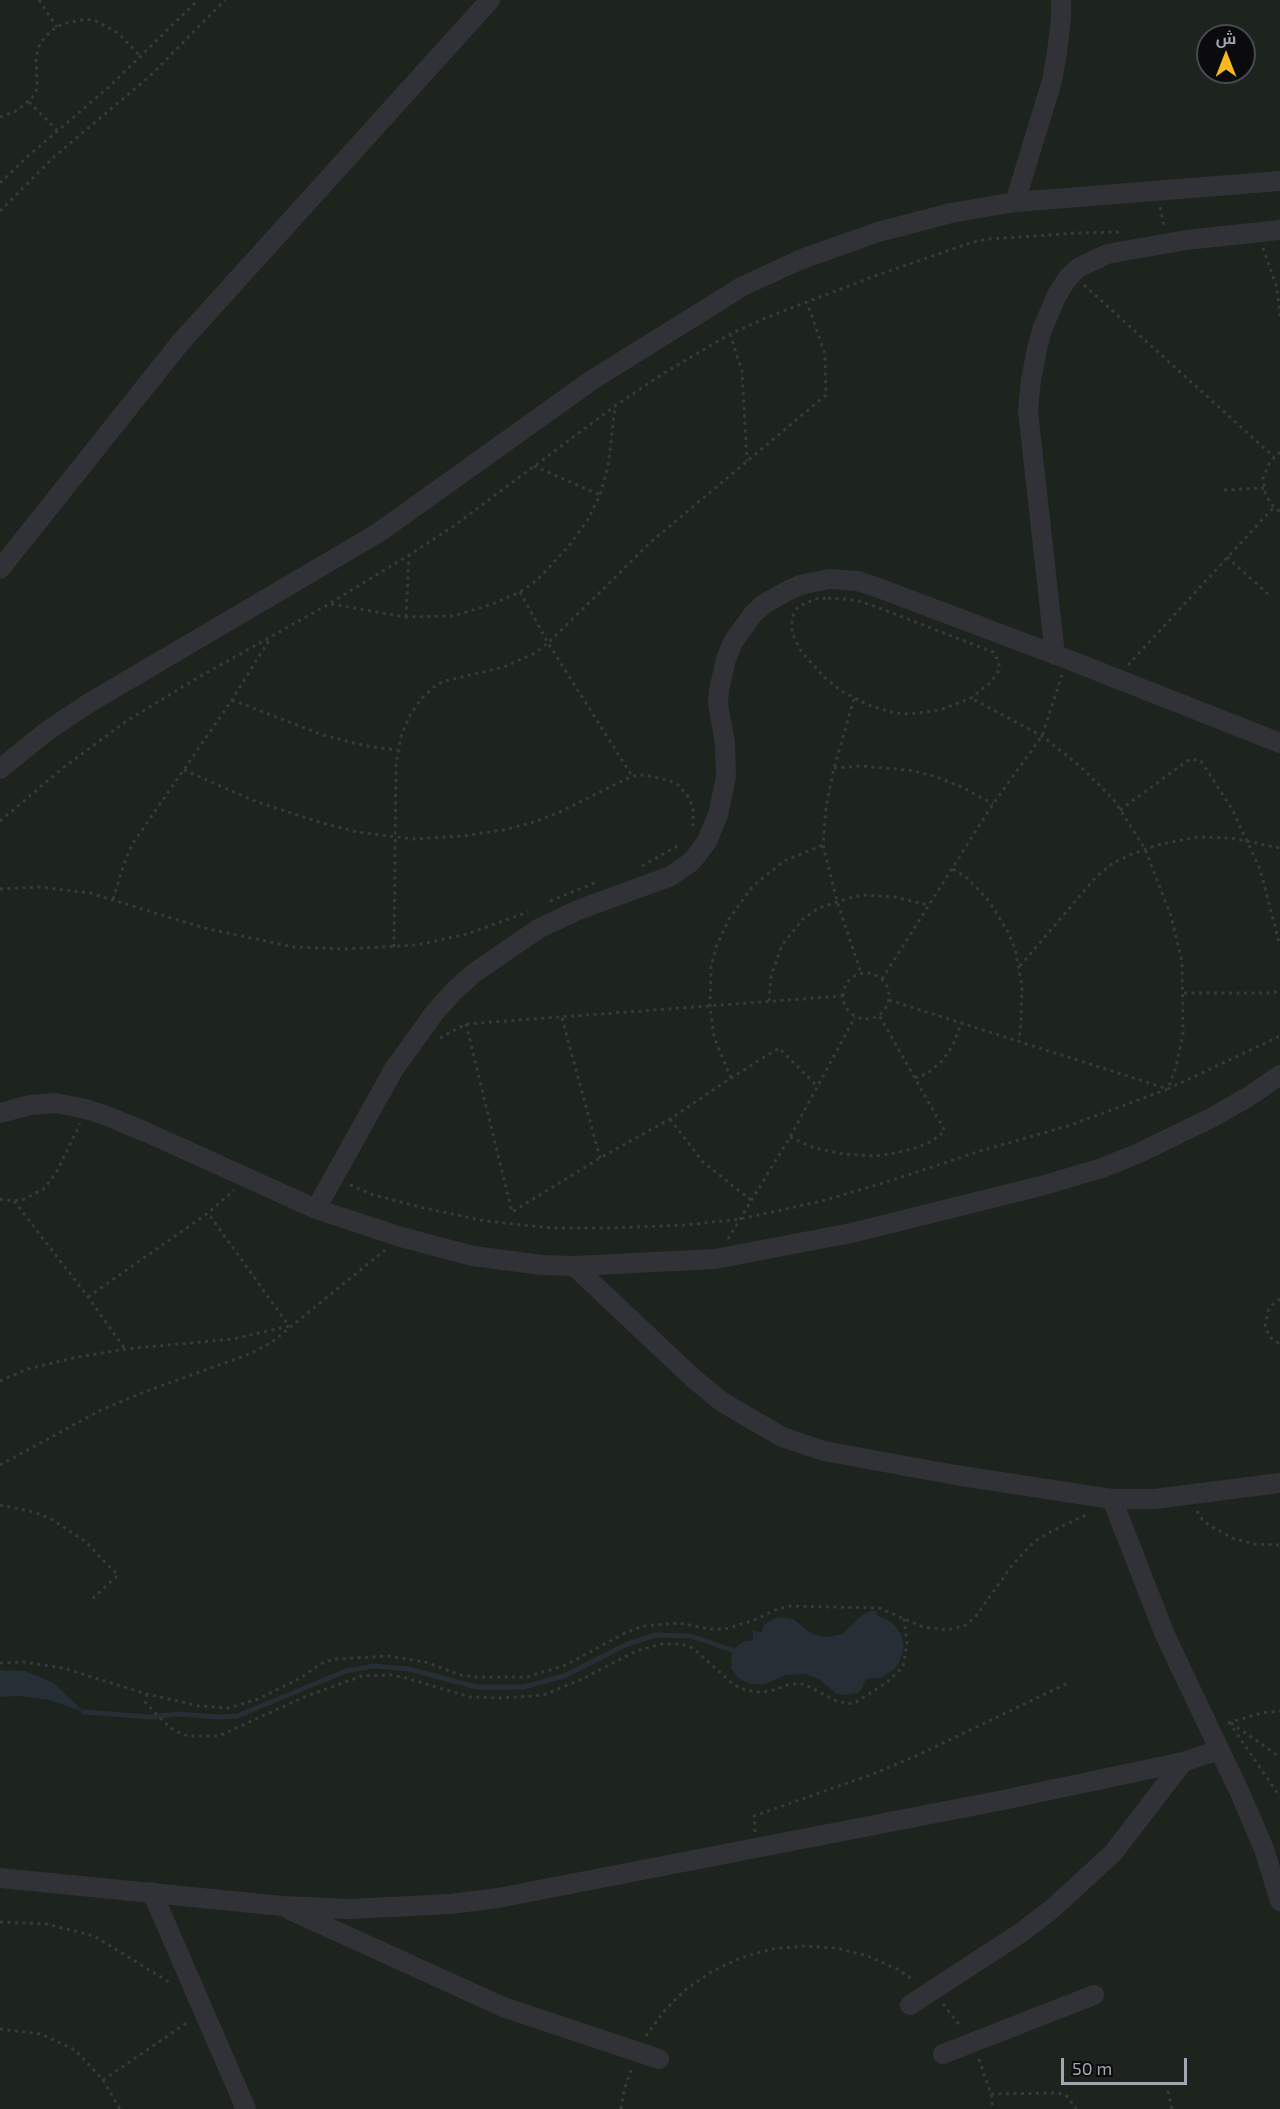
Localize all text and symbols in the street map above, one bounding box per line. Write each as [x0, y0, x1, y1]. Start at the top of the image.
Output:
north arrow [1196, 24, 1256, 84]
text: ش [1216, 28, 1236, 47]
scale bar [1064, 2046, 1190, 2084]
text: 50 m [1072, 2057, 1112, 2079]

